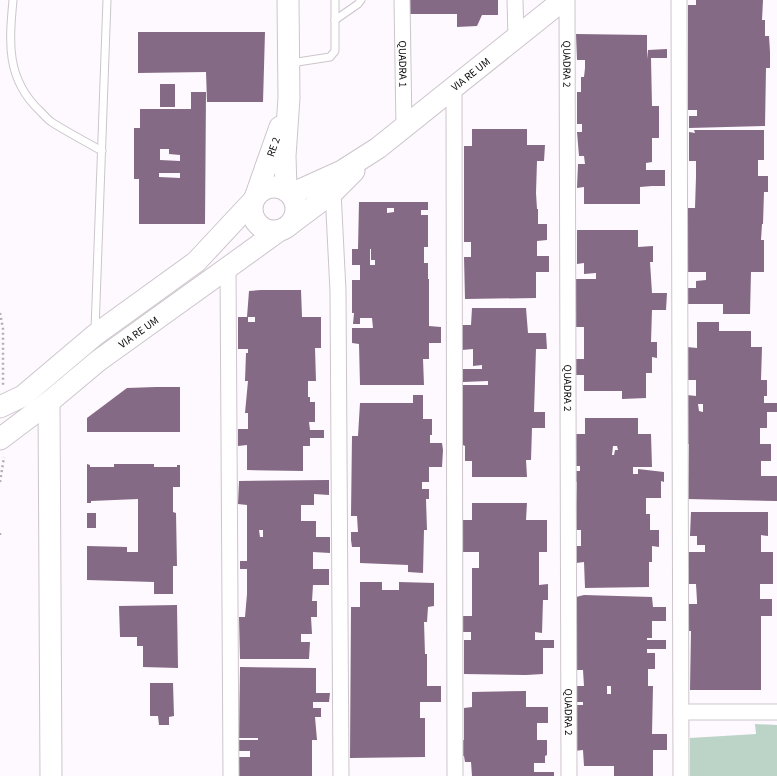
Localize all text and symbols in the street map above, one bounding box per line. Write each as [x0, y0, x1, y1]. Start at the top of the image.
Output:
street label: QUADRA 1 [395, 40, 410, 88]
street label: QUADRA 2 [559, 41, 574, 87]
street label: VIA RE UM [448, 54, 493, 95]
street label: RE 2 [263, 135, 284, 159]
street label: VIA RE UM [116, 313, 162, 352]
street label: QUADRA 2 [560, 365, 575, 411]
street label: QUADRA 2 [561, 689, 576, 735]

